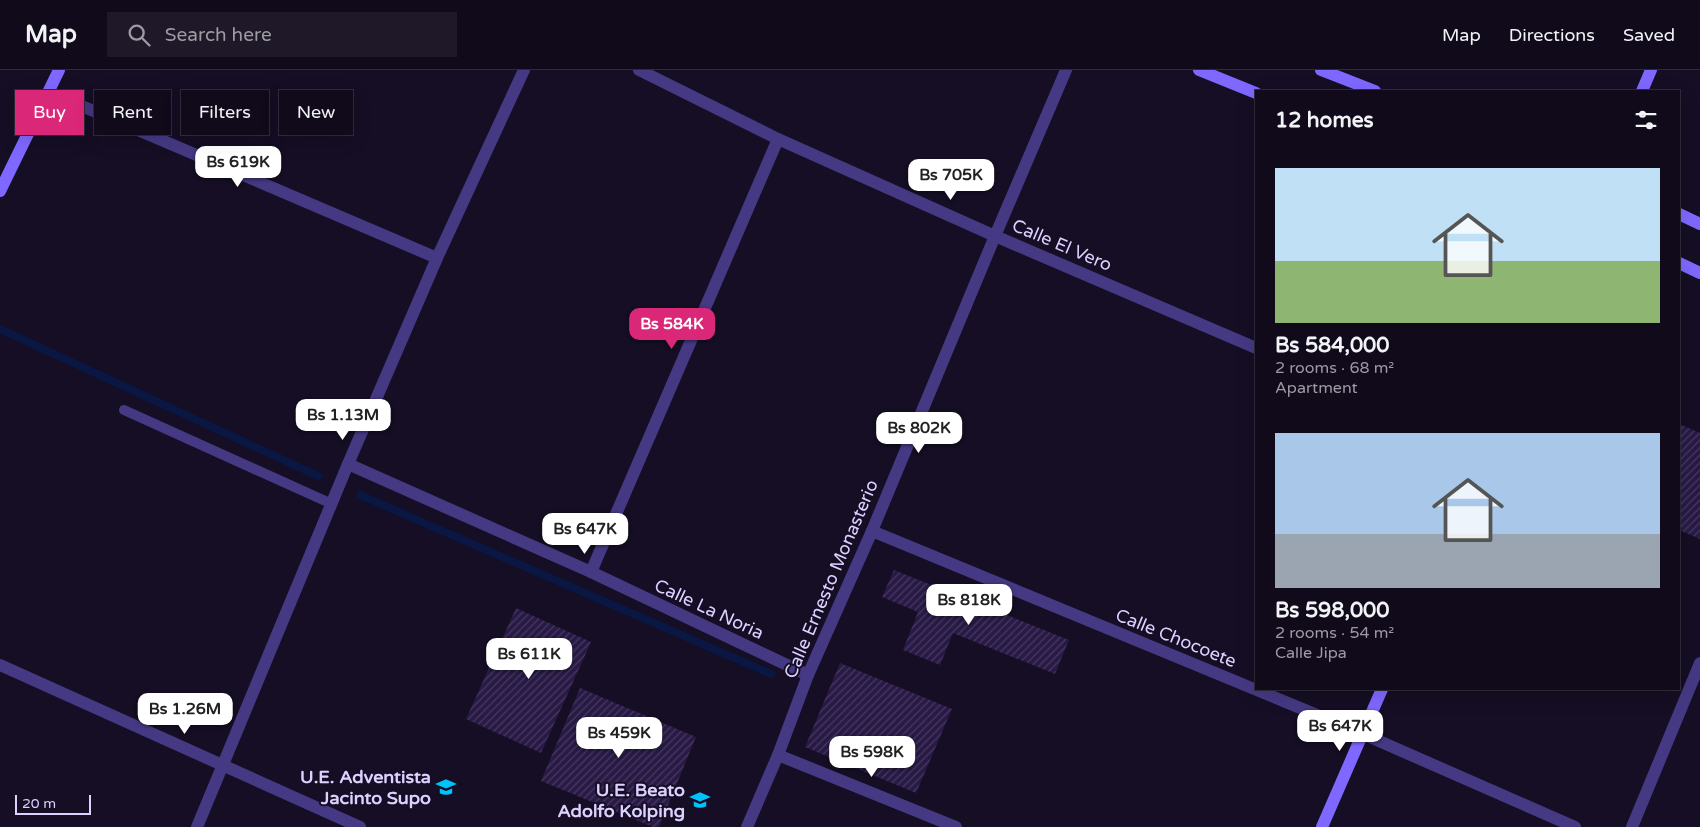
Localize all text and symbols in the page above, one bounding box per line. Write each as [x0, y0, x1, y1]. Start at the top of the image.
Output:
search box [107, 12, 457, 57]
text: Map [25, 20, 77, 49]
icon: search [125, 21, 153, 49]
text: Search here [165, 24, 272, 46]
text: Map [1442, 24, 1481, 46]
text: Directions [1509, 24, 1595, 46]
text: Saved [1623, 24, 1675, 46]
chip: Buy [15, 90, 84, 135]
chip: Rent [94, 90, 171, 135]
chip: Filters [181, 90, 269, 135]
chip: New [279, 90, 353, 135]
icon: filters [1632, 106, 1660, 134]
text: 12 homes [1275, 108, 1374, 133]
pin: Bs 619K [192, 146, 284, 188]
text: Bs 619K [206, 152, 270, 172]
pin: Bs 705K [905, 158, 997, 201]
text: Bs 705K [919, 165, 983, 185]
icon: home [1423, 200, 1513, 290]
street label: Calle El Vero [1009, 214, 1115, 276]
pin: Bs 584K [626, 308, 718, 350]
text: Bs 584K [640, 314, 704, 334]
text: Bs 584,000 [1275, 333, 1390, 358]
text: 2 rooms · 68 m² [1275, 358, 1394, 378]
text: Apartment [1275, 378, 1358, 398]
pin: Bs 1.13M [291, 398, 395, 441]
text: Bs 1.13M [307, 405, 379, 425]
pin: Bs 802K [873, 412, 965, 454]
text: Bs 802K [887, 418, 951, 438]
icon: home [1423, 465, 1513, 555]
street label: Calle Ernesto Monasterio [779, 476, 883, 682]
pin: Bs 647K [539, 512, 631, 555]
text: Bs 647K [553, 519, 617, 539]
street label: Calle La Noria [651, 574, 767, 644]
pin: Bs 818K [923, 584, 1015, 626]
text: Bs 818K [937, 590, 1001, 610]
text: Bs 598,000 [1275, 598, 1390, 623]
street label: Calle Chocoete [1112, 604, 1240, 672]
text: 2 rooms · 54 m² [1275, 623, 1394, 643]
pin: Bs 611K [483, 638, 575, 680]
text: Calle Jipa [1275, 643, 1347, 663]
text: Bs 611K [497, 644, 561, 664]
pin: Bs 1.26M [133, 692, 237, 735]
text: Bs 1.26M [149, 699, 221, 719]
pin: Bs 647K [1294, 710, 1386, 752]
pin: Bs 459K [573, 716, 665, 759]
text: Bs 647K [1308, 716, 1372, 736]
text: Bs 459K [587, 723, 651, 743]
pin: Bs 598K [826, 736, 918, 778]
text: Bs 598K [840, 742, 904, 762]
place label: U.E. Adventista Jacinto Supo [300, 766, 431, 809]
school or university icon: U.E. Adventista Jacinto Supo [435, 776, 457, 798]
place label: U.E. Beato Adolfo Kolping [557, 779, 685, 822]
school or university icon: U.E. Beato Adolfo Kolping [689, 789, 711, 811]
scale bar [15, 792, 91, 815]
text: 20 m [22, 795, 56, 812]

